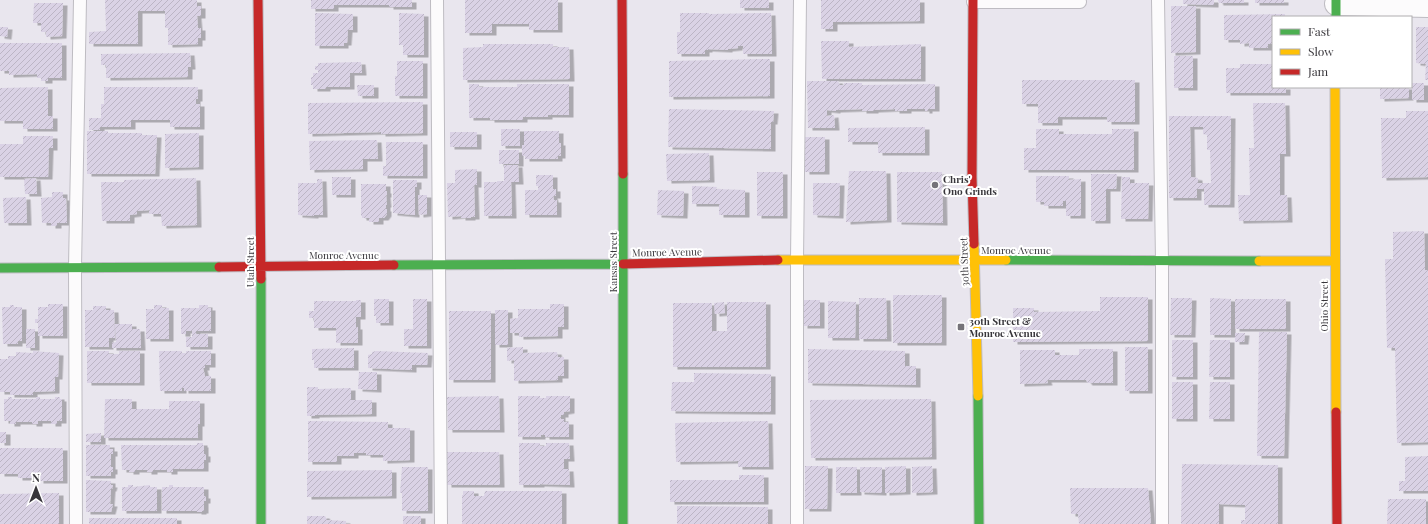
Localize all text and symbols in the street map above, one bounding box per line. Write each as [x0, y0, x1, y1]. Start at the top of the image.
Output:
legend [1272, 16, 1412, 88]
text: Fast [1308, 23, 1331, 39]
text: Slow [1308, 43, 1334, 59]
text: Jam [1307, 63, 1329, 79]
place label: Chris' Ono Grinds [943, 172, 997, 198]
marker: Chris' Ono Grinds [930, 180, 940, 190]
street label: Kansas Street [606, 231, 620, 292]
street label: Utah Street [243, 236, 257, 287]
street label: 30th Street [956, 237, 972, 287]
street label: Monroe Avenue [981, 243, 1051, 257]
street label: Monroe Avenue [632, 244, 702, 260]
street label: Monroe Avenue [309, 248, 379, 262]
street label: Ohio Street [1317, 280, 1331, 331]
place label: 30th Street & Monroe Avenue [969, 314, 1041, 340]
marker: 30th Street & Monroe Avenue [956, 322, 966, 332]
north arrow [16, 468, 56, 508]
text: N [32, 470, 40, 485]

